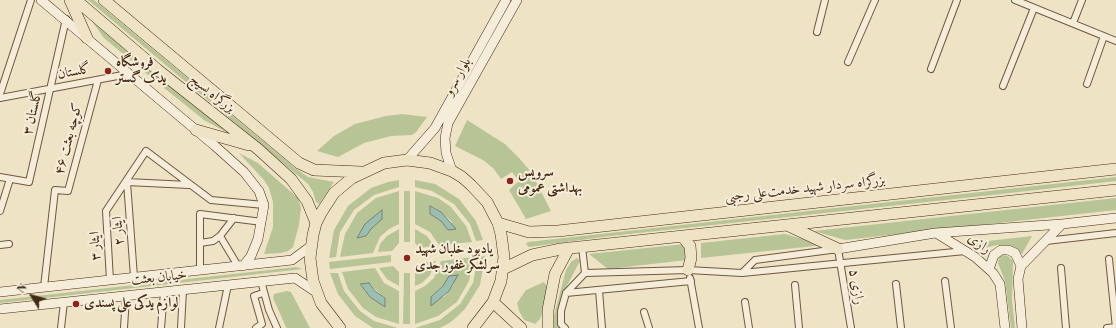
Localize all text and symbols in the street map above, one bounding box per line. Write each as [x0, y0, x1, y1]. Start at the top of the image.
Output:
place label: فروشگاه یدک گستر [116, 55, 166, 88]
street label: بلوار سرو [441, 55, 475, 99]
street label: گلستان [56, 61, 92, 83]
marker: فروشگاه یدک گستر [103, 66, 113, 76]
street label: بزرگراه بسیج [186, 71, 238, 117]
street label: گلستان ۳ [20, 89, 46, 137]
street label: کوچه بعثت ۴۶ [51, 101, 87, 177]
place label: سرویس بهداشتی عمومی [518, 165, 582, 198]
street label: بزرگراه سردار شهید خدمت‌علی رجبی [724, 172, 886, 206]
marker: سرویس بهداشتی عمومی [505, 176, 515, 186]
street label: ایثار ۲ [109, 216, 129, 246]
street label: رازی [964, 230, 994, 258]
street label: ایثار ۳ [87, 231, 105, 261]
place label: یادبود خلبان شهید سرلشکر غفور جدی [415, 242, 500, 274]
marker: یادبود خلبان شهید سرلشکر غفور جدی [402, 253, 412, 263]
street label: خیابان بعثت [130, 267, 188, 289]
street label: رازی ۵ [845, 268, 867, 306]
north arrow [12, 276, 52, 316]
text: N [14, 281, 31, 296]
place label: لوازم یدکی علی پسندی [84, 296, 178, 312]
marker: لوازم یدکی علی پسندی [71, 299, 81, 309]

